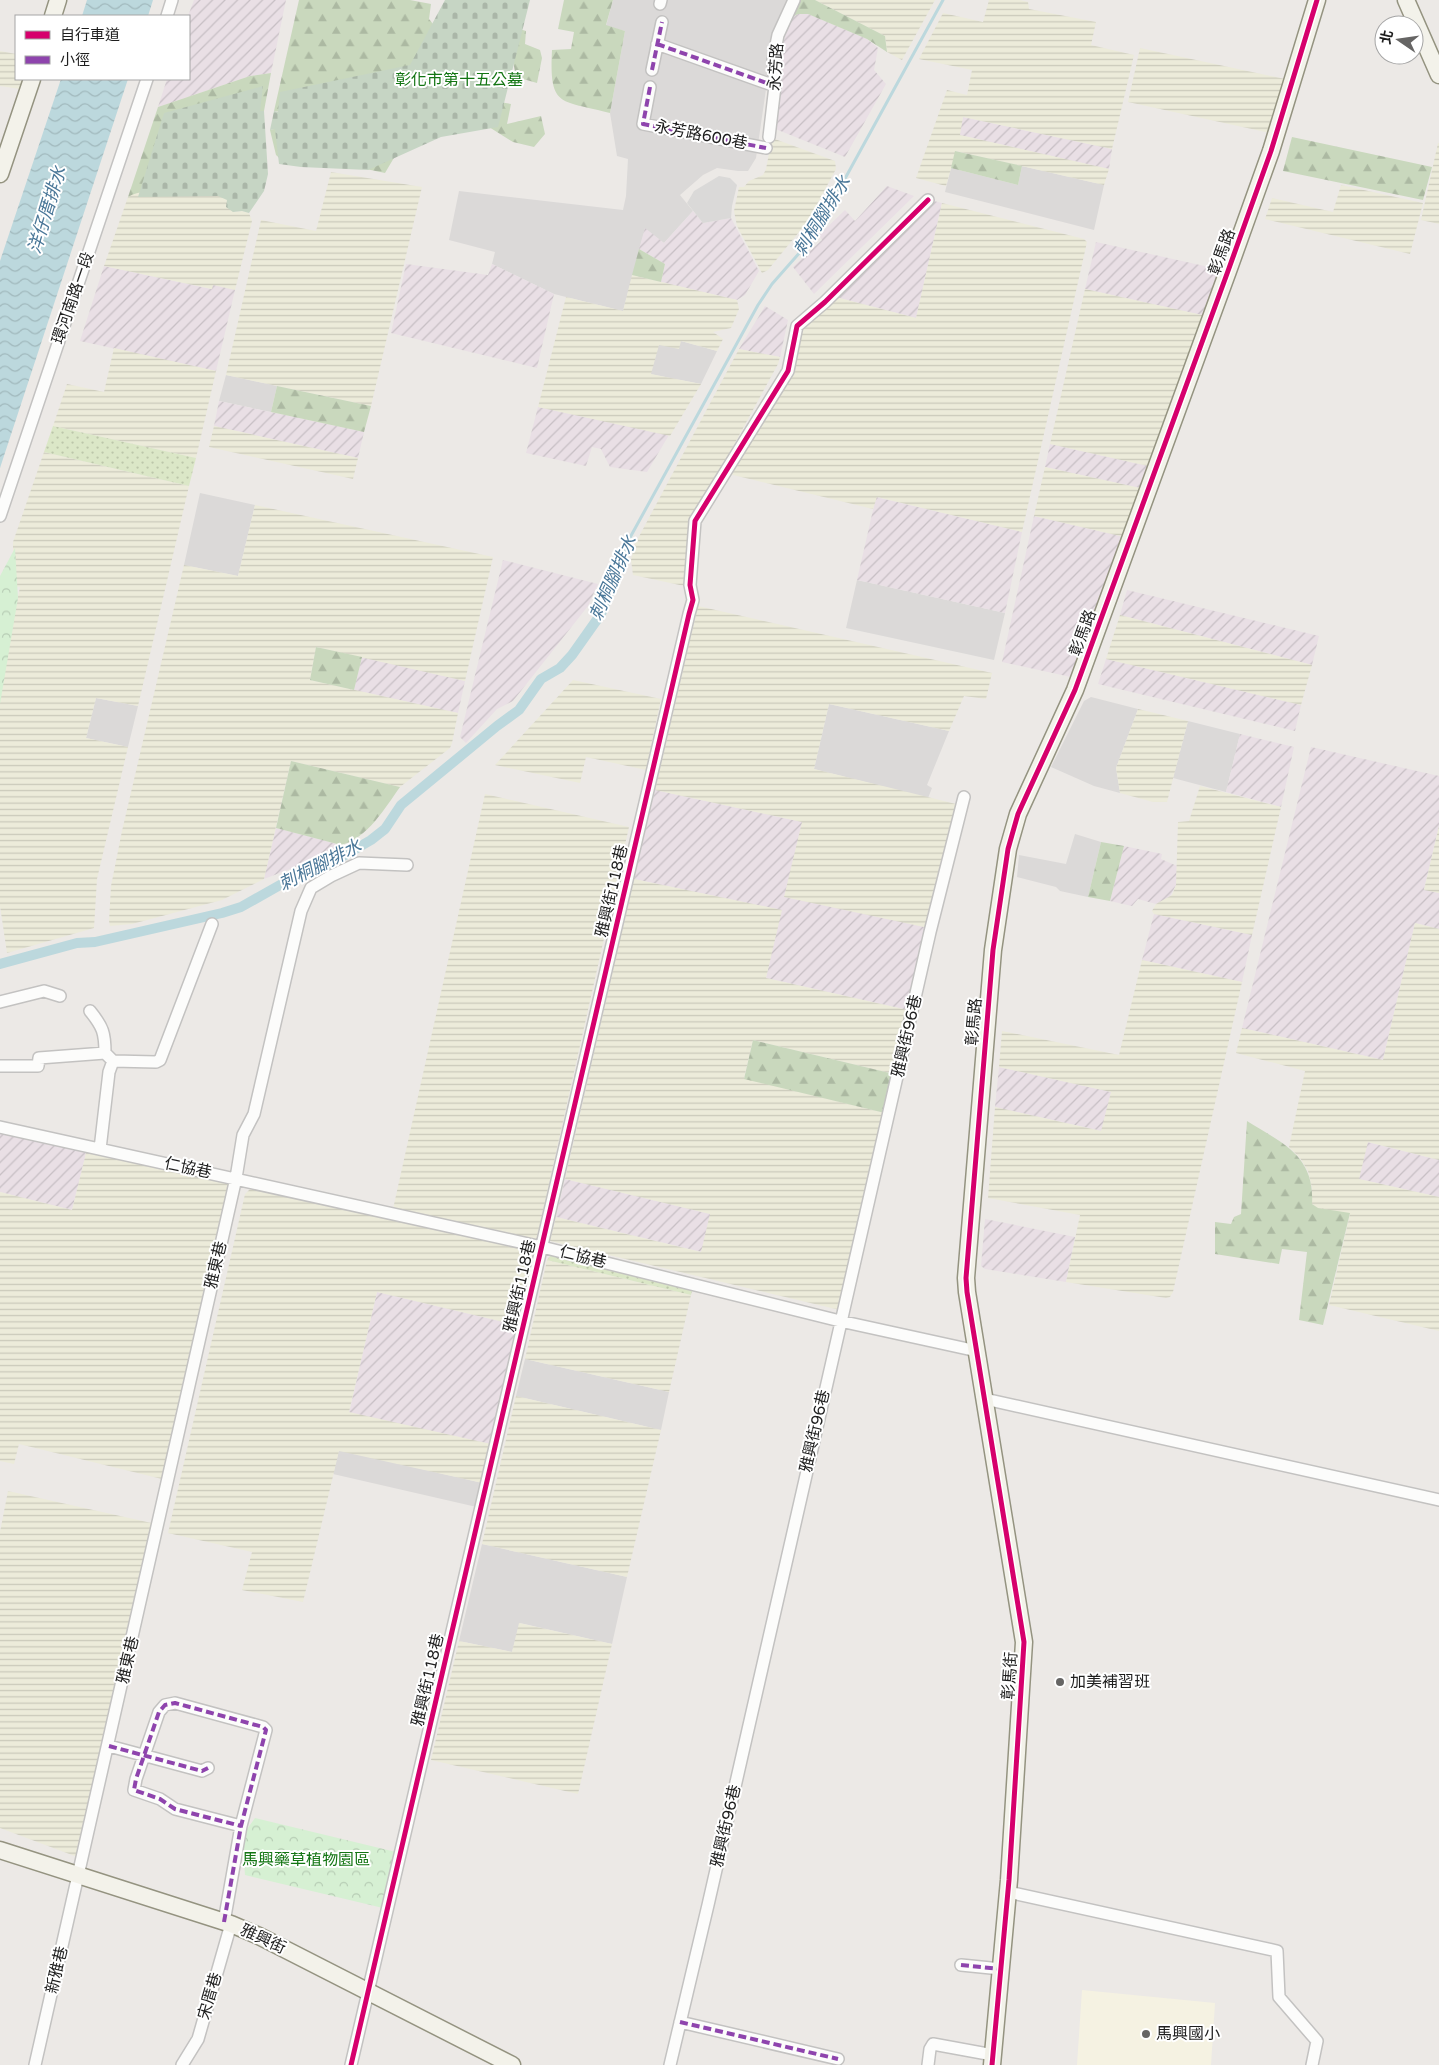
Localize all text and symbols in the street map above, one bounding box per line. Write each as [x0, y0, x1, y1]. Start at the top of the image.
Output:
legend [15, 15, 190, 80]
north arrow [1374, 15, 1424, 65]
text: 自行車道 [60, 26, 120, 44]
text: 北 [1377, 28, 1397, 46]
street label: 永芳路 [764, 42, 788, 92]
text: 小徑 [60, 51, 90, 69]
park label: 彰化市第十五公墓 [395, 70, 523, 90]
street label: 永芳路600巷 [653, 116, 749, 154]
water label: 洋仔厝排水 [23, 163, 71, 256]
water label: 刺桐腳排水 [789, 171, 856, 260]
street label: 彰馬路 [1204, 226, 1240, 278]
street label: 環河南路一段 [48, 249, 98, 347]
water label: 刺桐腳排水 [585, 532, 642, 624]
street label: 彰馬路 [1065, 607, 1101, 659]
water label: 刺桐腳排水 [275, 834, 366, 895]
street label: 雅興街118巷 [592, 843, 632, 939]
street label: 雅興街96巷 [888, 993, 926, 1079]
street label: 彰馬路 [962, 997, 986, 1047]
street label: 仁協巷 [162, 1153, 214, 1183]
street label: 雅興街118巷 [500, 1238, 540, 1334]
street label: 雅東巷 [201, 1239, 231, 1291]
street label: 仁協巷 [557, 1241, 609, 1273]
street label: 雅興街96巷 [796, 1388, 834, 1474]
street label: 雅興街118巷 [408, 1632, 448, 1728]
street label: 雅東巷 [113, 1634, 143, 1686]
street label: 彰馬街 [998, 1651, 1022, 1701]
place label: 加美補習班 [1070, 1672, 1150, 1692]
marker: 加美補習班 [1054, 1676, 1066, 1688]
street label: 雅興街96巷 [707, 1783, 745, 1869]
park label: 馬興藥草植物園區 [242, 1850, 370, 1870]
street label: 雅興街 [237, 1920, 289, 1958]
street label: 新雅巷 [42, 1944, 72, 1996]
street label: 宋厝巷 [194, 1970, 226, 2022]
place label: 馬興國小 [1156, 2024, 1220, 2044]
marker: 馬興國小 [1140, 2028, 1152, 2040]

